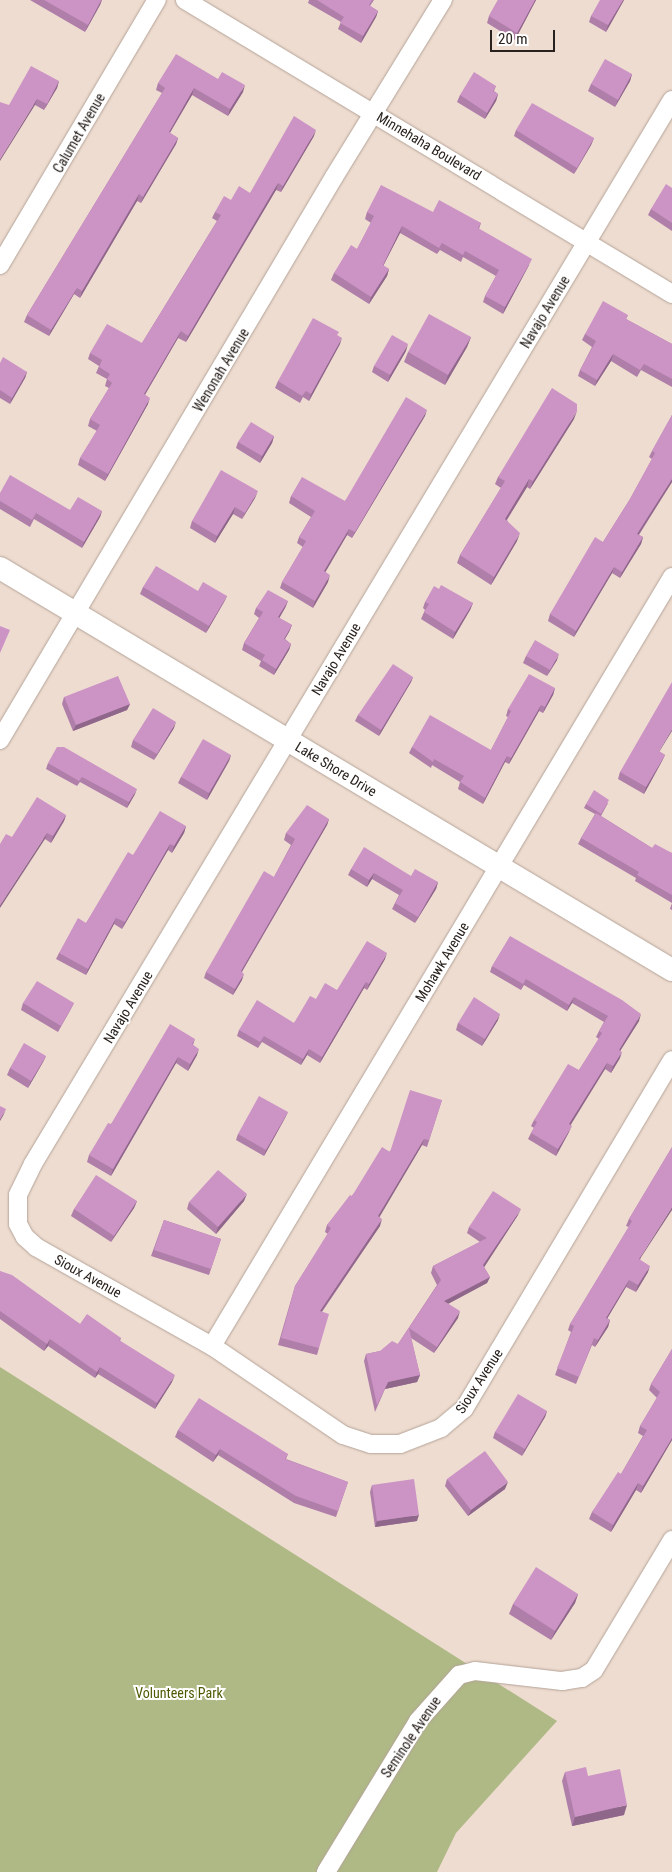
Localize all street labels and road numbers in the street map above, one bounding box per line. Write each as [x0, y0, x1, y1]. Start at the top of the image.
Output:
street label: Calumet Avenue [49, 90, 109, 176]
street label: Minnehaha Boulevard [374, 108, 484, 184]
street label: Navajo Avenue [517, 273, 573, 351]
street label: Wenonah Avenue [189, 325, 253, 415]
street label: Navajo Avenue [308, 620, 364, 698]
street label: Lake Shore Drive [292, 738, 380, 800]
street label: Mohawk Avenue [412, 919, 472, 1005]
street label: Navajo Avenue [100, 968, 156, 1046]
street label: Sioux Avenue [52, 1251, 124, 1301]
street label: Sioux Avenue [452, 1345, 506, 1417]
street label: Seminole Avenue [378, 1693, 444, 1781]

